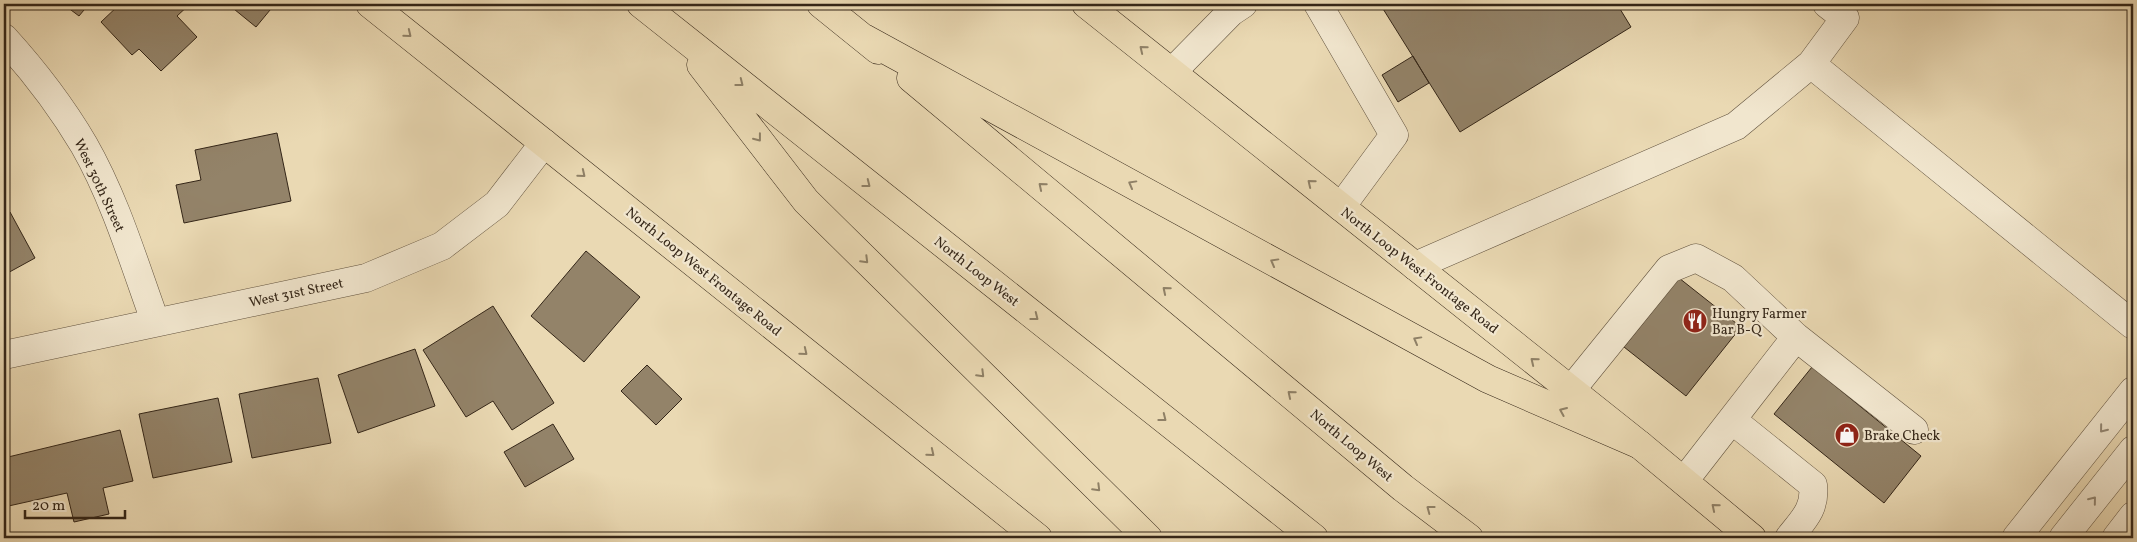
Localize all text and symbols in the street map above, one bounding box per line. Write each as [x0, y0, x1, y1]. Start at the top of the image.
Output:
one-way arrow [402, 29, 411, 37]
one-way arrow [1140, 47, 1149, 55]
one-way arrow [734, 77, 743, 85]
one-way arrow [752, 132, 760, 141]
street label: West 30th Street [69, 136, 129, 236]
one-way arrow [576, 168, 585, 176]
one-way arrow [861, 178, 870, 186]
one-way arrow [1128, 181, 1137, 191]
one-way arrow [1308, 181, 1317, 189]
one-way arrow [1038, 183, 1047, 192]
street label: North Loop West Frontage Road [621, 203, 785, 341]
street label: North Loop West Frontage Road [1336, 204, 1502, 339]
street label: North Loop West [929, 233, 1023, 312]
one-way arrow [860, 254, 869, 263]
one-way arrow [1270, 258, 1279, 268]
street label: West 31st Street [247, 274, 345, 313]
one-way arrow [1163, 287, 1172, 296]
place label: Hungry Farmer Bar B-Q [1712, 305, 1807, 340]
restaurant icon: Hungry Farmer Bar B-Q [1682, 308, 1708, 334]
one-way arrow [1030, 312, 1039, 321]
one-way arrow [1413, 336, 1422, 346]
one-way arrow [799, 346, 808, 355]
one-way arrow [1531, 358, 1540, 366]
one-way arrow [975, 368, 984, 377]
one-way arrow [1288, 392, 1297, 400]
street label: North Loop West [1305, 406, 1397, 487]
one-way arrow [1559, 407, 1568, 418]
one-way arrow [1157, 413, 1166, 421]
shop icon: Brake Check [1834, 422, 1860, 448]
one-way arrow [2099, 424, 2108, 433]
place label: Brake Check [1864, 427, 1940, 446]
one-way arrow [925, 448, 934, 456]
one-way arrow [1091, 482, 1100, 491]
scale bar [25, 487, 125, 519]
text: 20 m [32, 496, 65, 517]
one-way arrow [2088, 497, 2096, 506]
one-way arrow [1712, 504, 1721, 513]
one-way arrow [1427, 506, 1436, 514]

